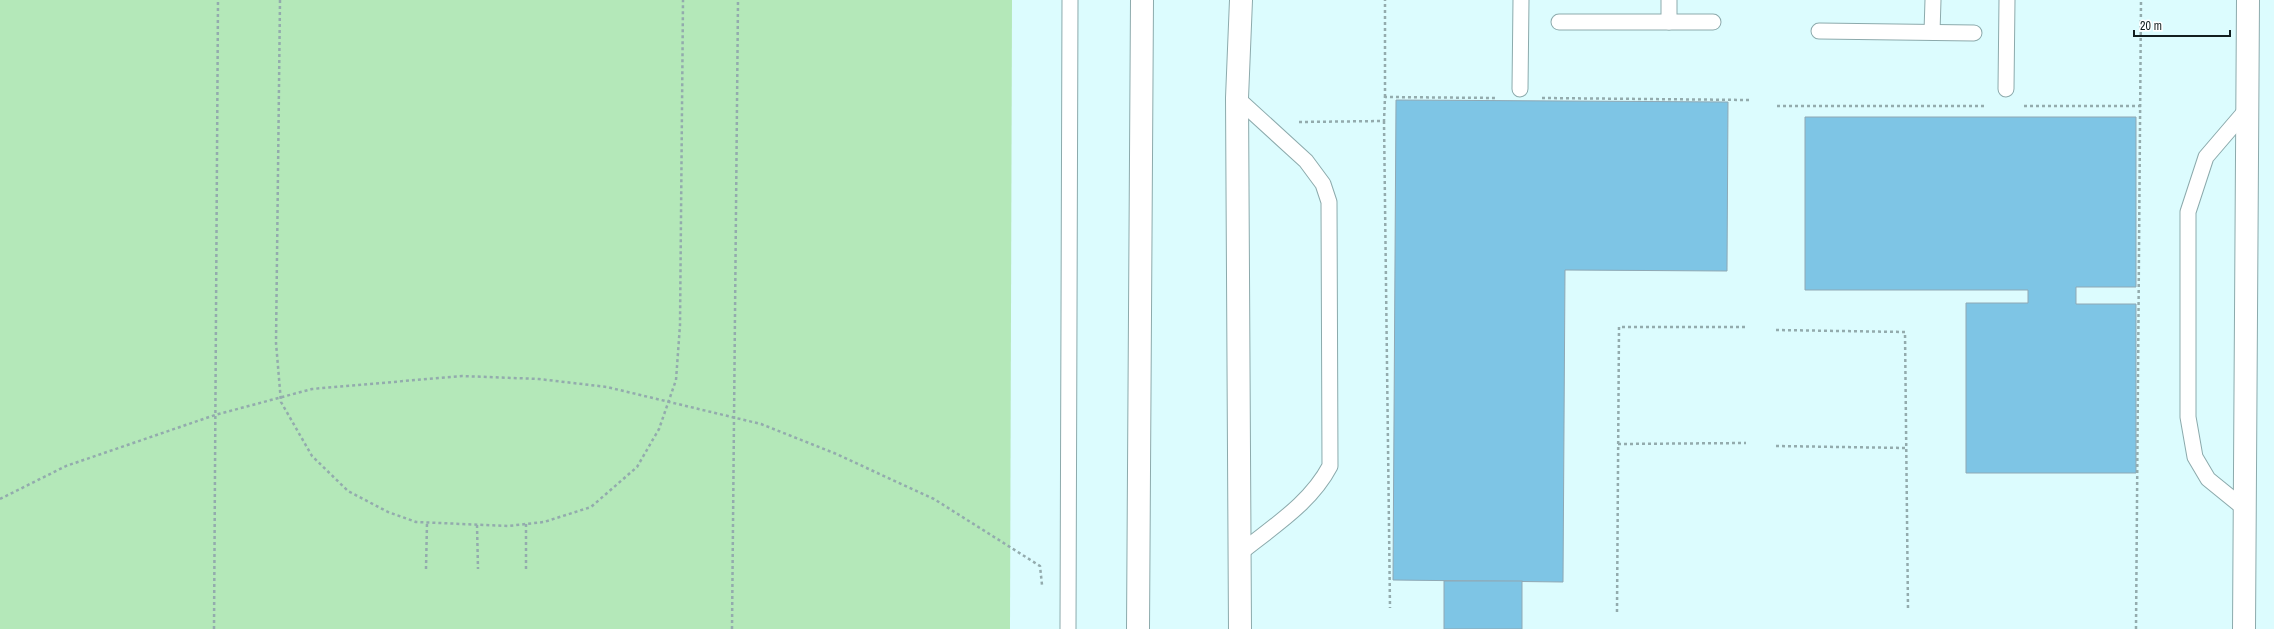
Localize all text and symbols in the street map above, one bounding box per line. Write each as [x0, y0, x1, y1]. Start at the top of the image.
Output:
scale bar [2134, 12, 2230, 38]
text: 20 m [2140, 18, 2162, 34]

